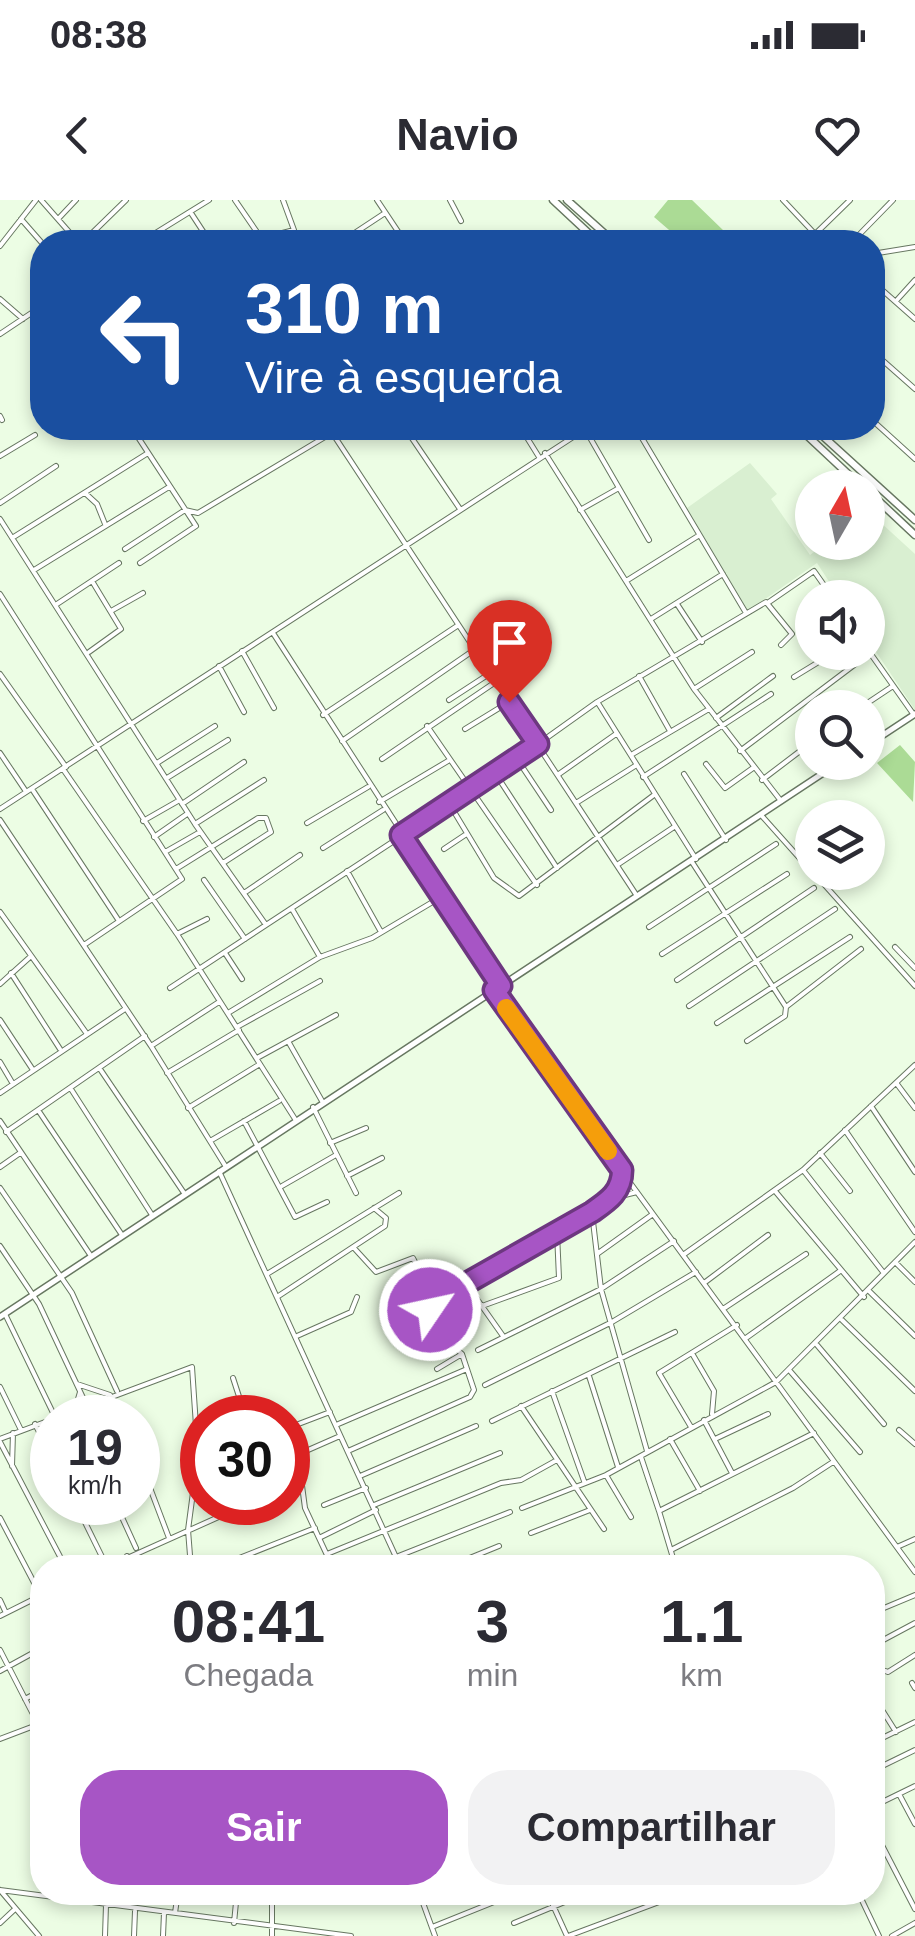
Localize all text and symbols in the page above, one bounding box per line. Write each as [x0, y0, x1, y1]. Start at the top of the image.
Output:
text: 08:38 [50, 14, 147, 56]
icon: back [50, 108, 105, 163]
icon: heart [810, 108, 865, 163]
text: Navio [396, 109, 519, 160]
icon: left [80, 270, 210, 400]
text: 310 m [245, 270, 443, 348]
text: Vire à esquerda [245, 352, 562, 403]
north arrow [795, 470, 885, 560]
map controls [795, 470, 885, 890]
button: sound [795, 580, 885, 670]
pin [467, 600, 552, 703]
icon: arrive [482, 615, 537, 670]
button: search [795, 690, 885, 780]
button: layers [795, 800, 885, 890]
position arrow [378, 1258, 482, 1362]
speed limit sign: 30 [180, 1395, 310, 1525]
text: 19 [67, 1420, 123, 1476]
text: km/h [68, 1471, 122, 1499]
text: 08:41 [172, 1588, 325, 1655]
text: 3 [476, 1588, 509, 1655]
text: 1.1 [660, 1588, 743, 1655]
text: Chegada [183, 1657, 313, 1693]
text: min [467, 1657, 518, 1693]
text: km [680, 1657, 723, 1693]
button: Sair [80, 1770, 448, 1885]
button: Compartilhar [468, 1770, 835, 1885]

